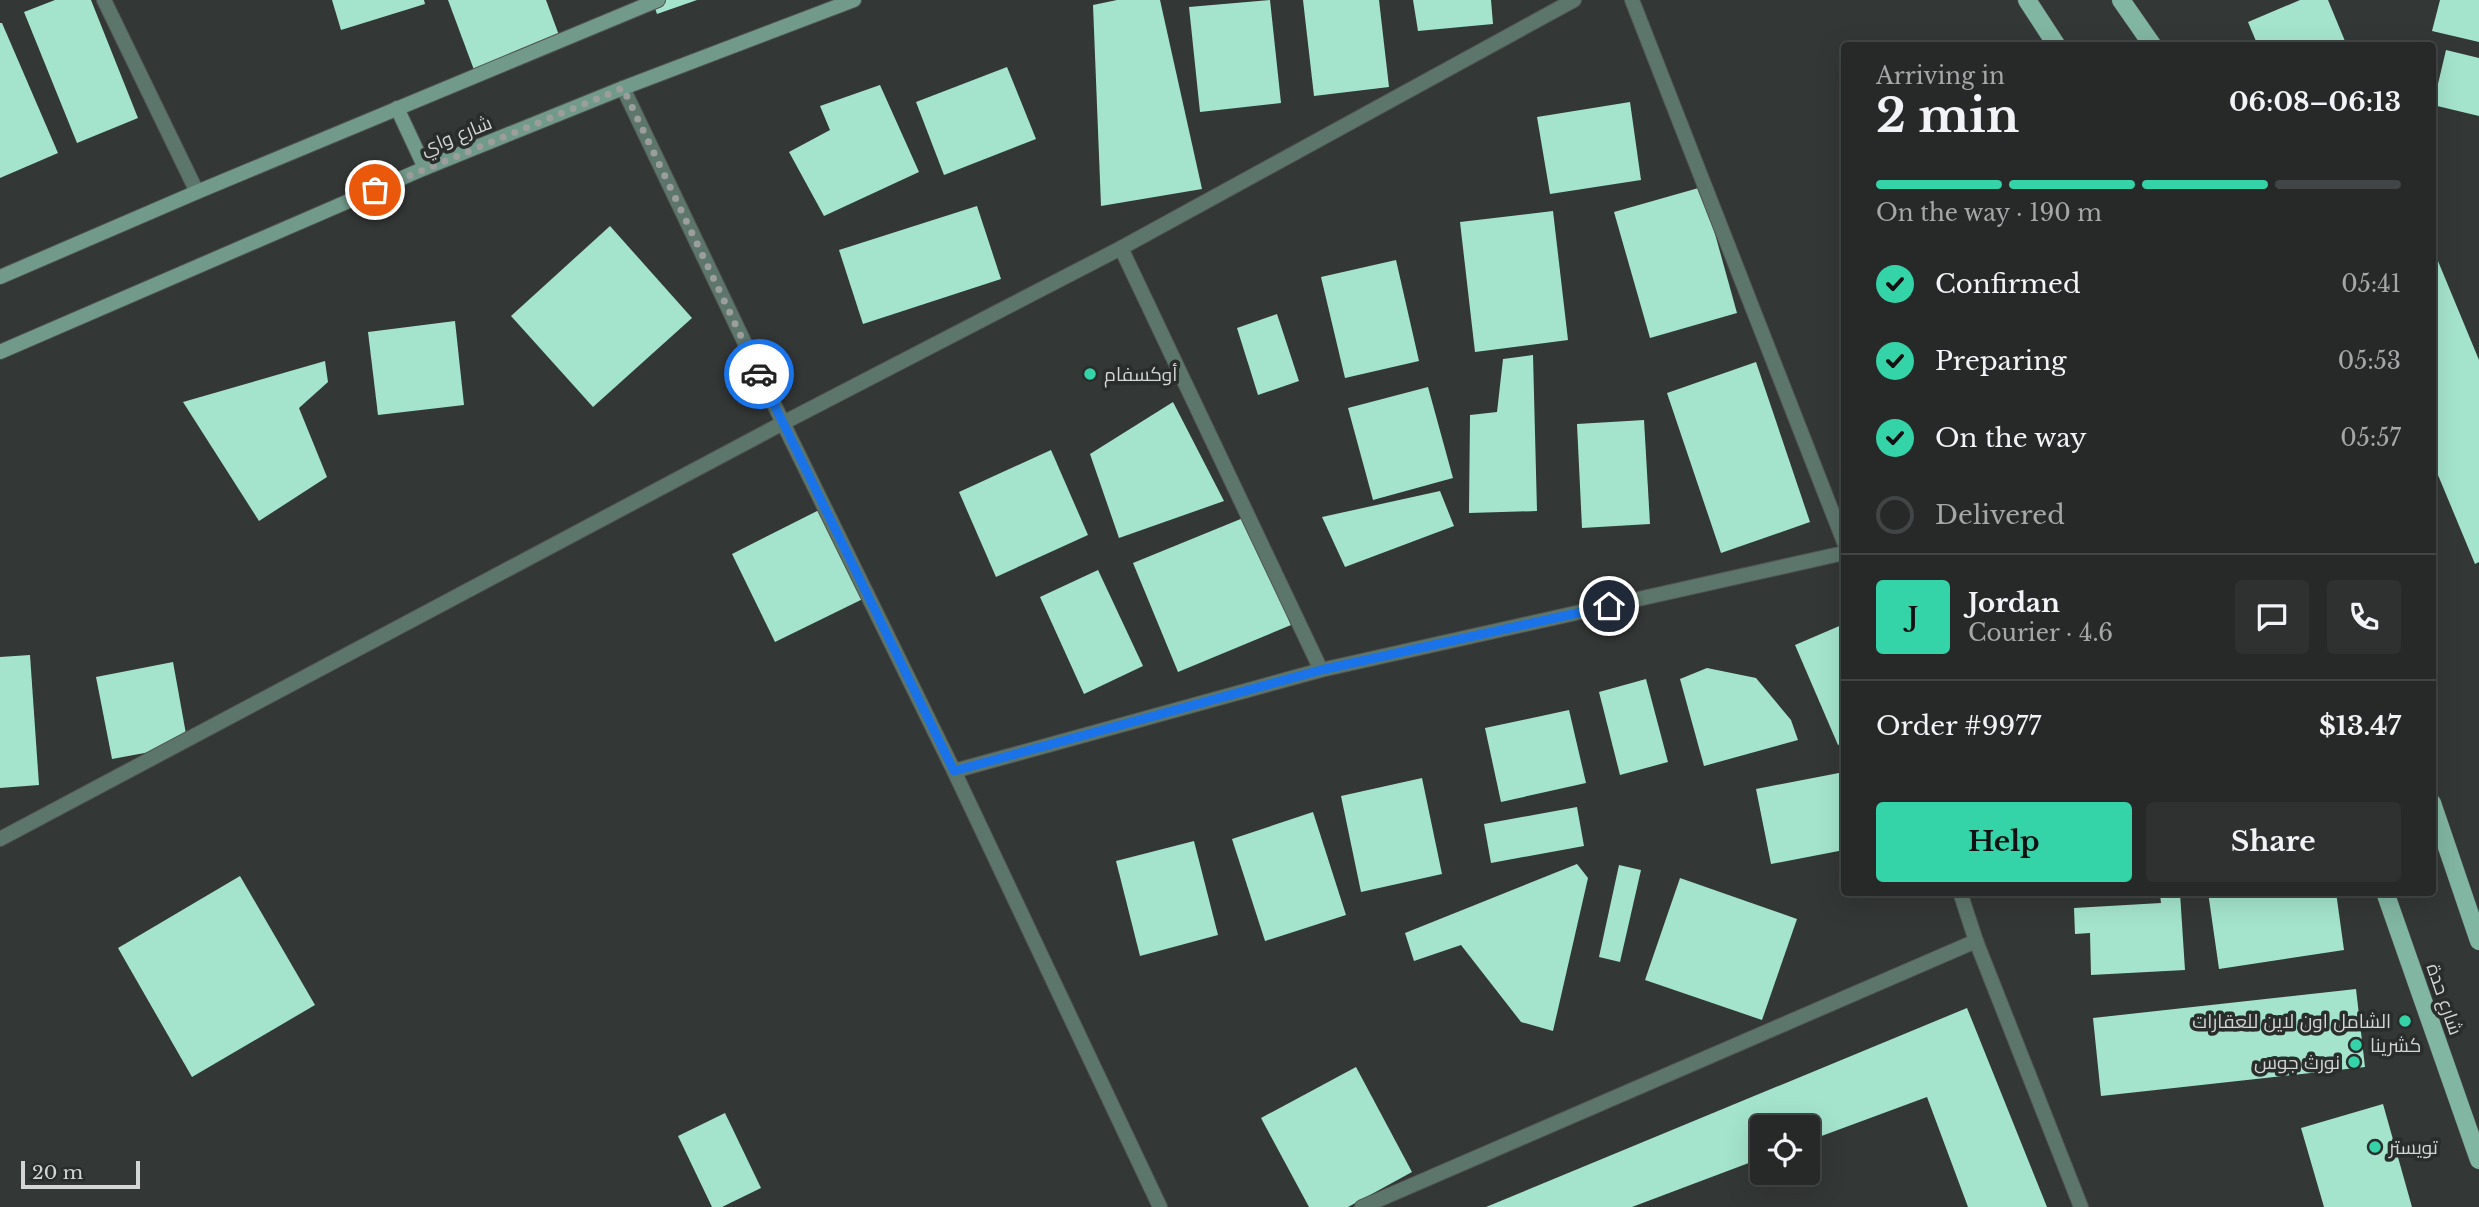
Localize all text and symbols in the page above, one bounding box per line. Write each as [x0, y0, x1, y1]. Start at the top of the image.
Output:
text: Arriving in [1876, 62, 2005, 90]
text: 06:08–06:13 [2229, 86, 2401, 118]
text: 2 min [1876, 87, 2019, 144]
street label: شارع واي [417, 111, 496, 163]
pin [345, 160, 405, 220]
icon: bag [356, 171, 394, 209]
text: On the way · 190 m [1876, 199, 2102, 227]
icon: check [1876, 265, 1914, 303]
text: Confirmed [1935, 268, 2080, 300]
text: 05:41 [2341, 270, 2401, 298]
courier [724, 339, 794, 409]
icon: check [1876, 342, 1914, 380]
text: Preparing [1935, 345, 2067, 377]
text: 05:53 [2338, 347, 2401, 375]
icon: car [740, 355, 778, 393]
place label: أوكسفام [1104, 363, 1177, 388]
marker: أوكسفام [1082, 366, 1098, 382]
icon: check [1876, 419, 1914, 457]
text: On the way [1935, 422, 2087, 454]
text: 05:57 [2340, 424, 2401, 452]
text: Delivered [1935, 499, 2065, 531]
pin [1579, 576, 1639, 636]
button: chat [2235, 580, 2309, 654]
button: phone [2327, 580, 2401, 654]
icon: home [1590, 587, 1628, 625]
text: Jordan [1968, 587, 2060, 619]
text: J [1908, 601, 1918, 633]
text: Courier · 4.6 [1968, 619, 2113, 647]
text: Order #9977 [1876, 710, 2041, 742]
text: $13.47 [2319, 710, 2401, 742]
button: Help [1876, 802, 2132, 882]
button: Share [2146, 802, 2401, 882]
street label: شارع حدة [2420, 960, 2467, 1039]
place label: الشامل اون لاين للعقارات [2192, 1010, 2391, 1033]
marker: الشامل اون لاين للعقارات [2397, 1013, 2413, 1029]
place label: كشرينا [2370, 1034, 2421, 1057]
marker: كشرينا [2348, 1037, 2364, 1053]
place label: نورث جوس [2254, 1051, 2340, 1074]
marker: نورث جوس [2346, 1054, 2362, 1070]
map controls [1750, 1115, 1820, 1185]
button: locate [1750, 1115, 1820, 1185]
place label: تويستر [2388, 1136, 2438, 1159]
marker: تويستر [2367, 1139, 2383, 1155]
scale bar [21, 1158, 140, 1190]
text: 20 m [32, 1161, 83, 1184]

